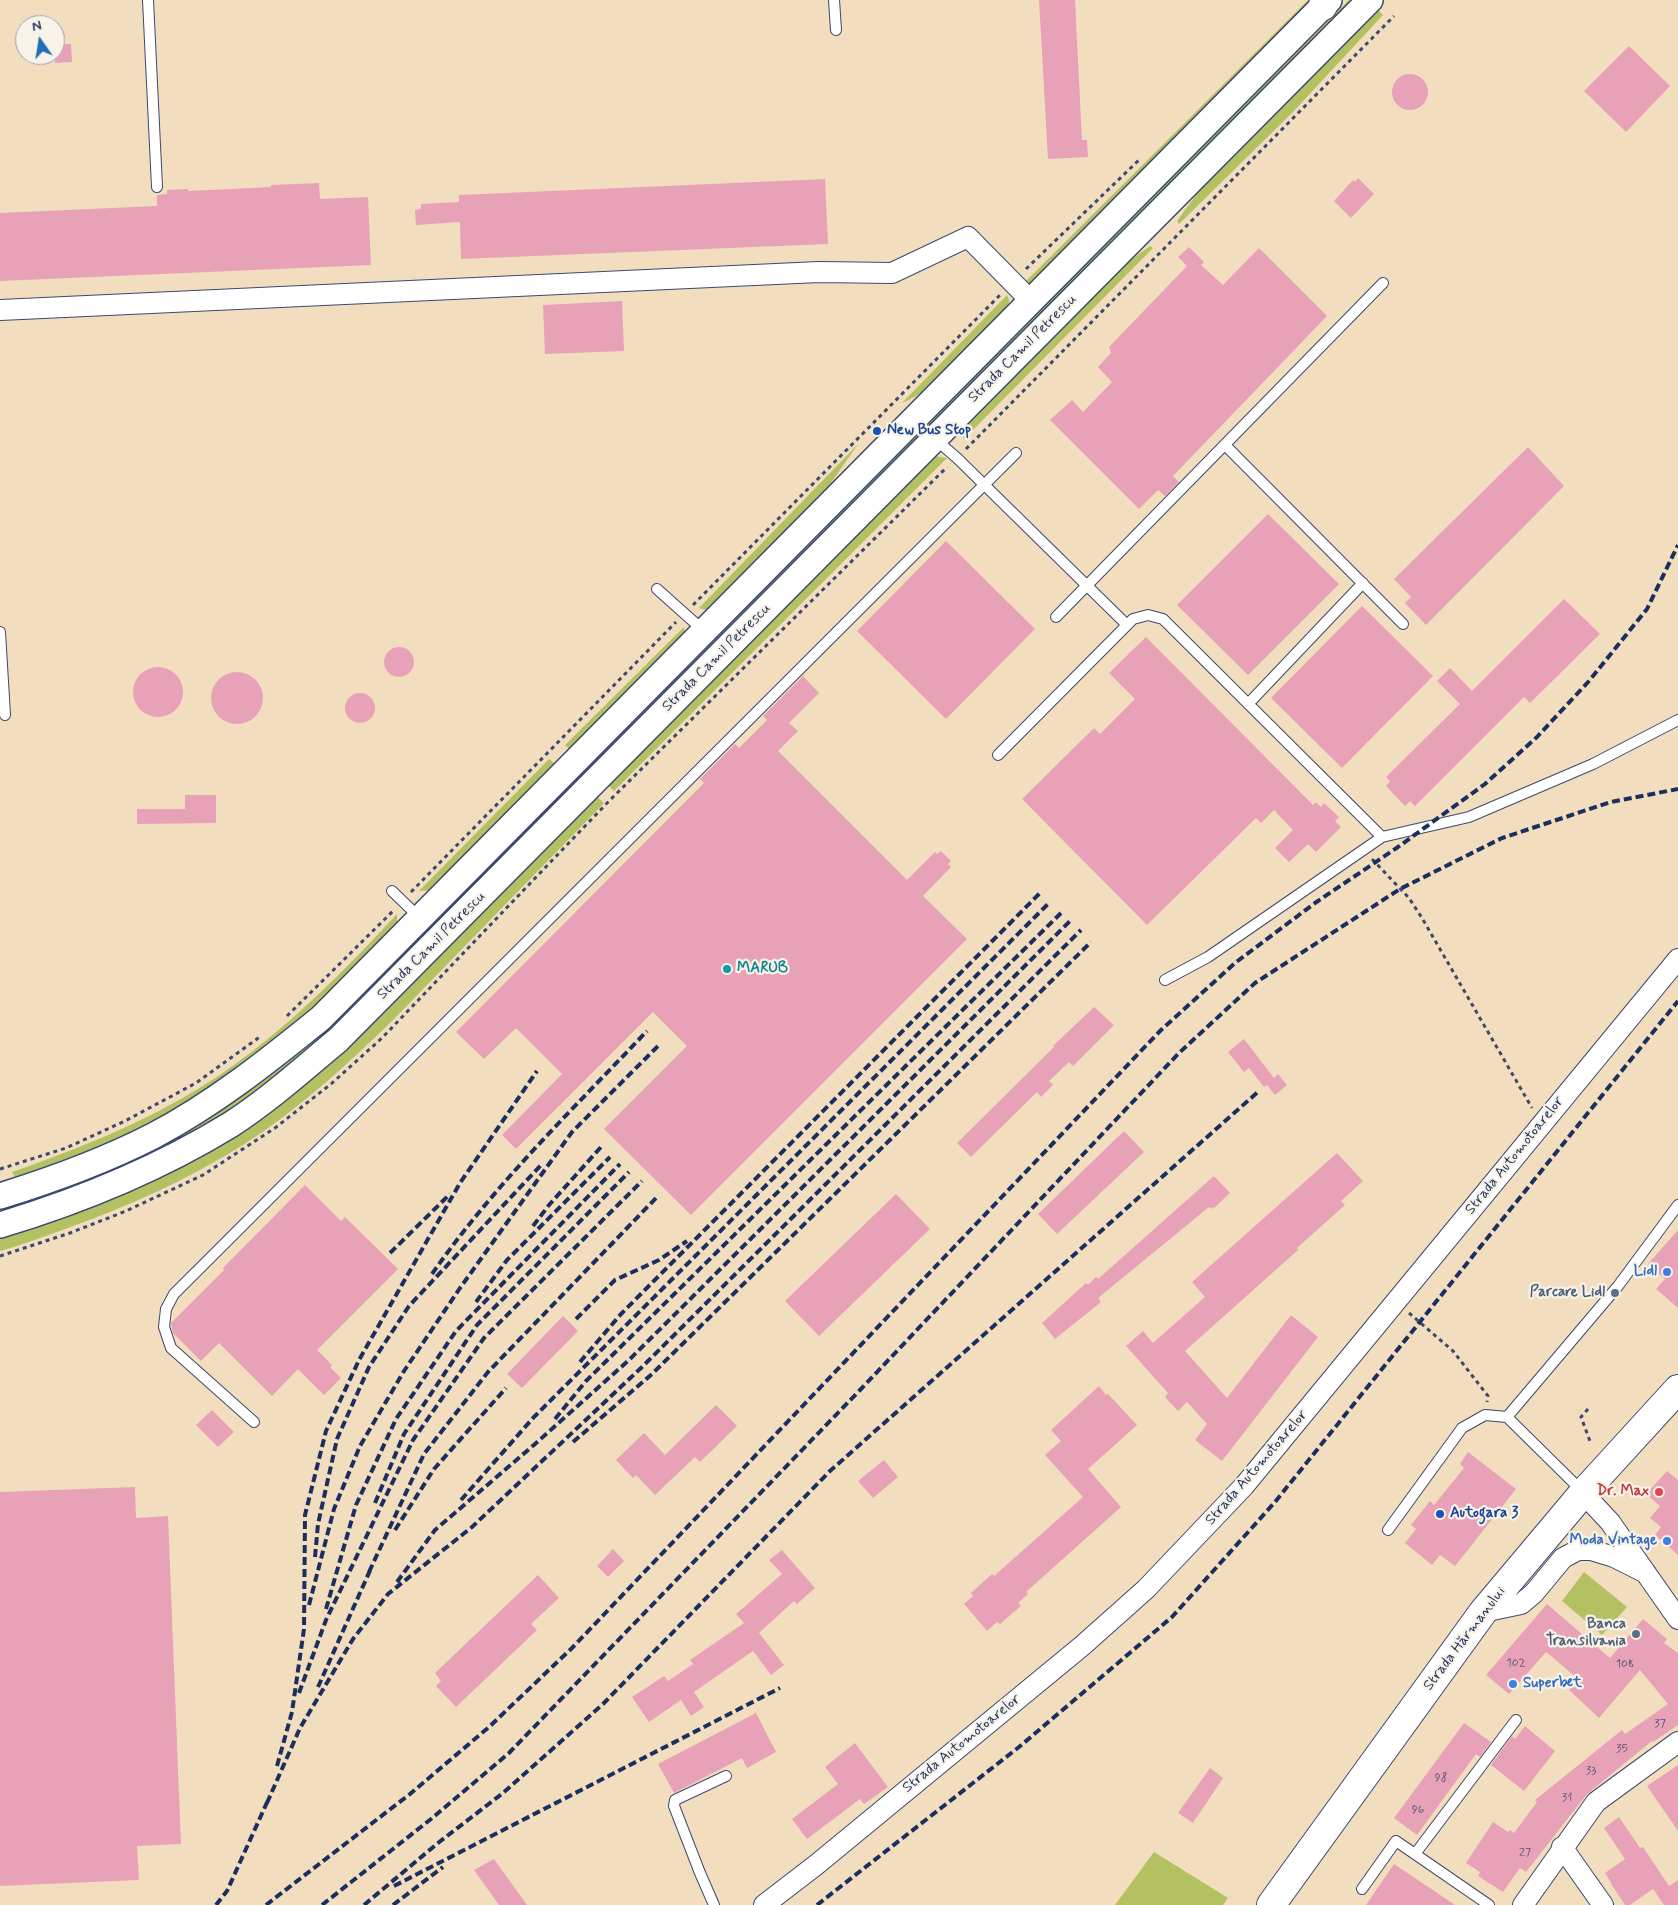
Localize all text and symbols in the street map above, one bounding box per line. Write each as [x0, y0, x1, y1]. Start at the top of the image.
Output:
north arrow [15, 15, 65, 65]
text: N [30, 17, 43, 36]
street label: Strada Camil Petrescu [965, 291, 1081, 407]
place label: New Bus Stop [887, 422, 971, 440]
marker: New Bus Stop [871, 425, 883, 437]
street label: Strada Camil Petrescu [659, 600, 775, 716]
street label: Strada Camil Petrescu [374, 888, 490, 1004]
place label: MARUB [737, 960, 788, 978]
marker: MARUB [721, 963, 733, 975]
street label: Strada Automotoarelor [1462, 1093, 1568, 1219]
place label: Lidl [1634, 1263, 1657, 1281]
marker: Lidl [1661, 1266, 1673, 1278]
place label: Parcare Lidl [1530, 1284, 1605, 1302]
marker: Parcare Lidl [1609, 1287, 1621, 1299]
street label: Strada Automotoarelor [1202, 1407, 1312, 1529]
place label: Dr. Max [1597, 1483, 1649, 1501]
marker: Dr. Max [1653, 1486, 1665, 1498]
place label: Autogara 3 [1450, 1505, 1518, 1523]
marker: Autogara 3 [1434, 1508, 1446, 1520]
place label: Moda Vintage [1569, 1532, 1657, 1550]
marker: Moda Vintage [1661, 1535, 1673, 1547]
street label: Strada Hărmanului [1420, 1583, 1510, 1695]
place label: Banca Transilvania [1546, 1616, 1626, 1651]
marker: Banca Transilvania [1630, 1628, 1642, 1640]
house number: 102 [1506, 1656, 1526, 1670]
house number: 108 [1616, 1657, 1634, 1671]
place label: Superbet [1523, 1675, 1582, 1693]
marker: Superbet [1507, 1678, 1519, 1690]
street label: Strada Automotoarelor [899, 1691, 1025, 1797]
house number: 37 [1654, 1717, 1666, 1731]
house number: 35 [1616, 1742, 1628, 1756]
house number: 33 [1586, 1764, 1596, 1778]
house number: 98 [1435, 1771, 1447, 1785]
house number: 31 [1562, 1791, 1572, 1805]
house number: 96 [1412, 1803, 1424, 1817]
house number: 27 [1519, 1846, 1531, 1860]

